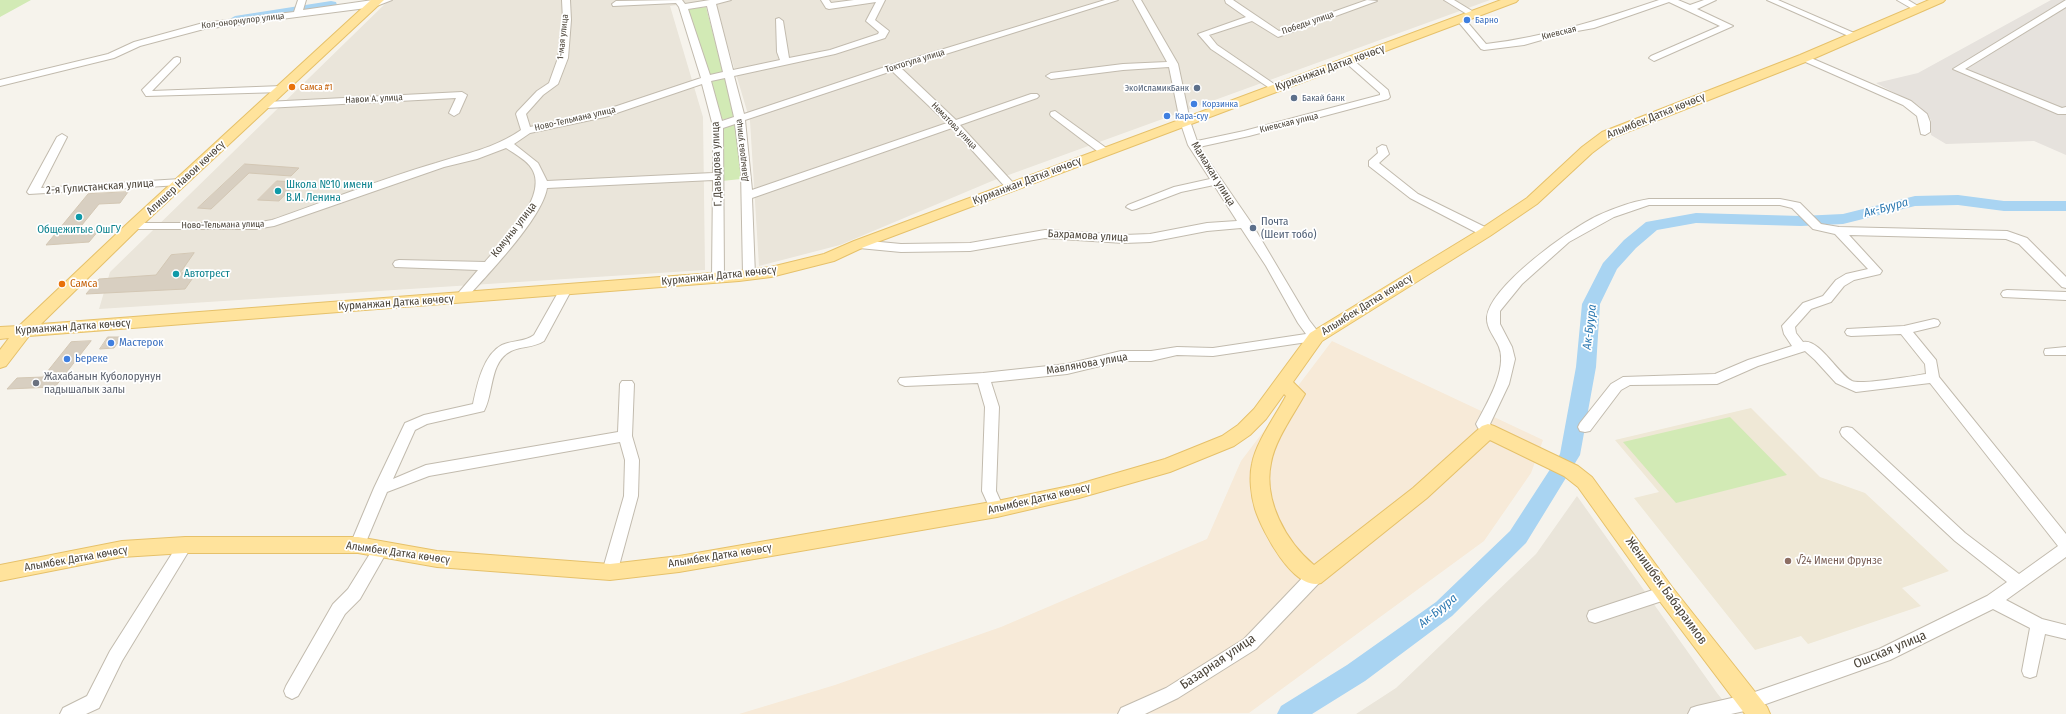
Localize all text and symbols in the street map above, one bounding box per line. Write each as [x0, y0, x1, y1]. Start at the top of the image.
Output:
street label: Победы улица [1281, 9, 1335, 37]
street label: Кол-онорчулор улица [201, 11, 285, 31]
street label: 1-мая улица [555, 14, 571, 60]
marker: Барно [1462, 15, 1472, 25]
place label: Барно [1475, 15, 1498, 25]
street label: Киевская [1541, 23, 1577, 43]
street label: Курманжан Датка көчөсү [1273, 42, 1387, 94]
street label: Токтогула улица [884, 47, 946, 75]
marker: Самса #1 [287, 82, 297, 92]
place label: Самса #1 [300, 82, 332, 92]
place label: ЭкоИсламикБанк [1125, 83, 1189, 93]
marker: ЭкоИсламикБанк [1192, 83, 1202, 93]
street label: Алымбек Датка көчөсү [1605, 90, 1707, 142]
street label: Навои А. улица [345, 92, 403, 106]
marker: Бакай банк [1289, 93, 1299, 103]
place label: Бакай банк [1302, 93, 1345, 103]
marker: Корзинка [1189, 99, 1199, 109]
place label: Корзинка [1202, 99, 1238, 109]
street label: Нематова улица [929, 100, 979, 152]
street label: Ново-Тельмана улица [533, 104, 617, 134]
street label: Киевская улица [1259, 110, 1319, 136]
marker: Кара-суу [1162, 111, 1172, 121]
place label: Кара-суу [1175, 111, 1208, 121]
street label: Давыдова улица [733, 118, 751, 182]
street label: Г. Давыдова улица [709, 121, 725, 207]
street label: Алишер Навои көчөсү [144, 138, 228, 218]
street label: Мамажан улица [1188, 139, 1238, 209]
street label: Курманжан Датка көчөсү [971, 154, 1083, 208]
street label: 2-я Гулистанская улица [46, 177, 154, 197]
place label: Школа №10 имени В.И. Ленина [286, 178, 373, 204]
marker: Школа №10 имени В.И. Ленина [273, 186, 283, 196]
water label: Ак-Буура [1862, 195, 1910, 221]
street label: Комуны улица [488, 200, 540, 260]
marker: Общежитые ОшГУ [74, 212, 84, 222]
place label: Почта (Шеит тобо) [1261, 215, 1316, 241]
street label: Ново-Тельмана улица [181, 219, 265, 231]
place label: Общежитые ОшГУ [37, 223, 121, 237]
marker: Почта (Шеит тобо) [1248, 223, 1258, 233]
street label: Бахрамова улица [1047, 227, 1129, 245]
street label: Курманжан Датка көчөсү [661, 263, 777, 289]
place label: Автотрест [184, 267, 230, 281]
marker: Автотрест [171, 269, 181, 279]
street label: Алымбек Датка көчөсү [1319, 272, 1415, 338]
place label: Самса [70, 277, 98, 291]
marker: Самса [57, 279, 67, 289]
street label: Курманжан Датка көчөсү [338, 292, 454, 314]
water label: Ак-Буура [1580, 304, 1600, 350]
street label: Курманжан Датка көчөсү [15, 316, 131, 338]
place label: Мастерок [119, 336, 163, 350]
marker: Мастерок [106, 338, 116, 348]
street label: Мавлянова улица [1045, 350, 1129, 378]
place label: Ьереке [75, 352, 108, 366]
marker: Ьереке [62, 354, 72, 364]
place label: Жахабанын Куболорунун падышалык залы [44, 370, 161, 396]
marker: Жахабанын Куболорунун падышалык залы [31, 378, 41, 388]
street label: Алымбек Датка көчөсү [986, 481, 1092, 517]
street label: Женишбек Бабараимов [1622, 534, 1710, 648]
street label: Алымбек Датка көчөсү [345, 539, 451, 567]
street label: Алымбек Датка көчөсү [667, 541, 773, 571]
street label: Алымбек Датка көчөсү [23, 543, 129, 575]
place label: √24 Имени Фрунзе [1796, 554, 1882, 568]
marker: √24 Имени Фрунзе [1783, 556, 1793, 566]
water label: Ак-Буура [1416, 591, 1460, 631]
street label: Ошская улица [1851, 628, 1929, 672]
street label: Базарная улица [1177, 631, 1259, 693]

